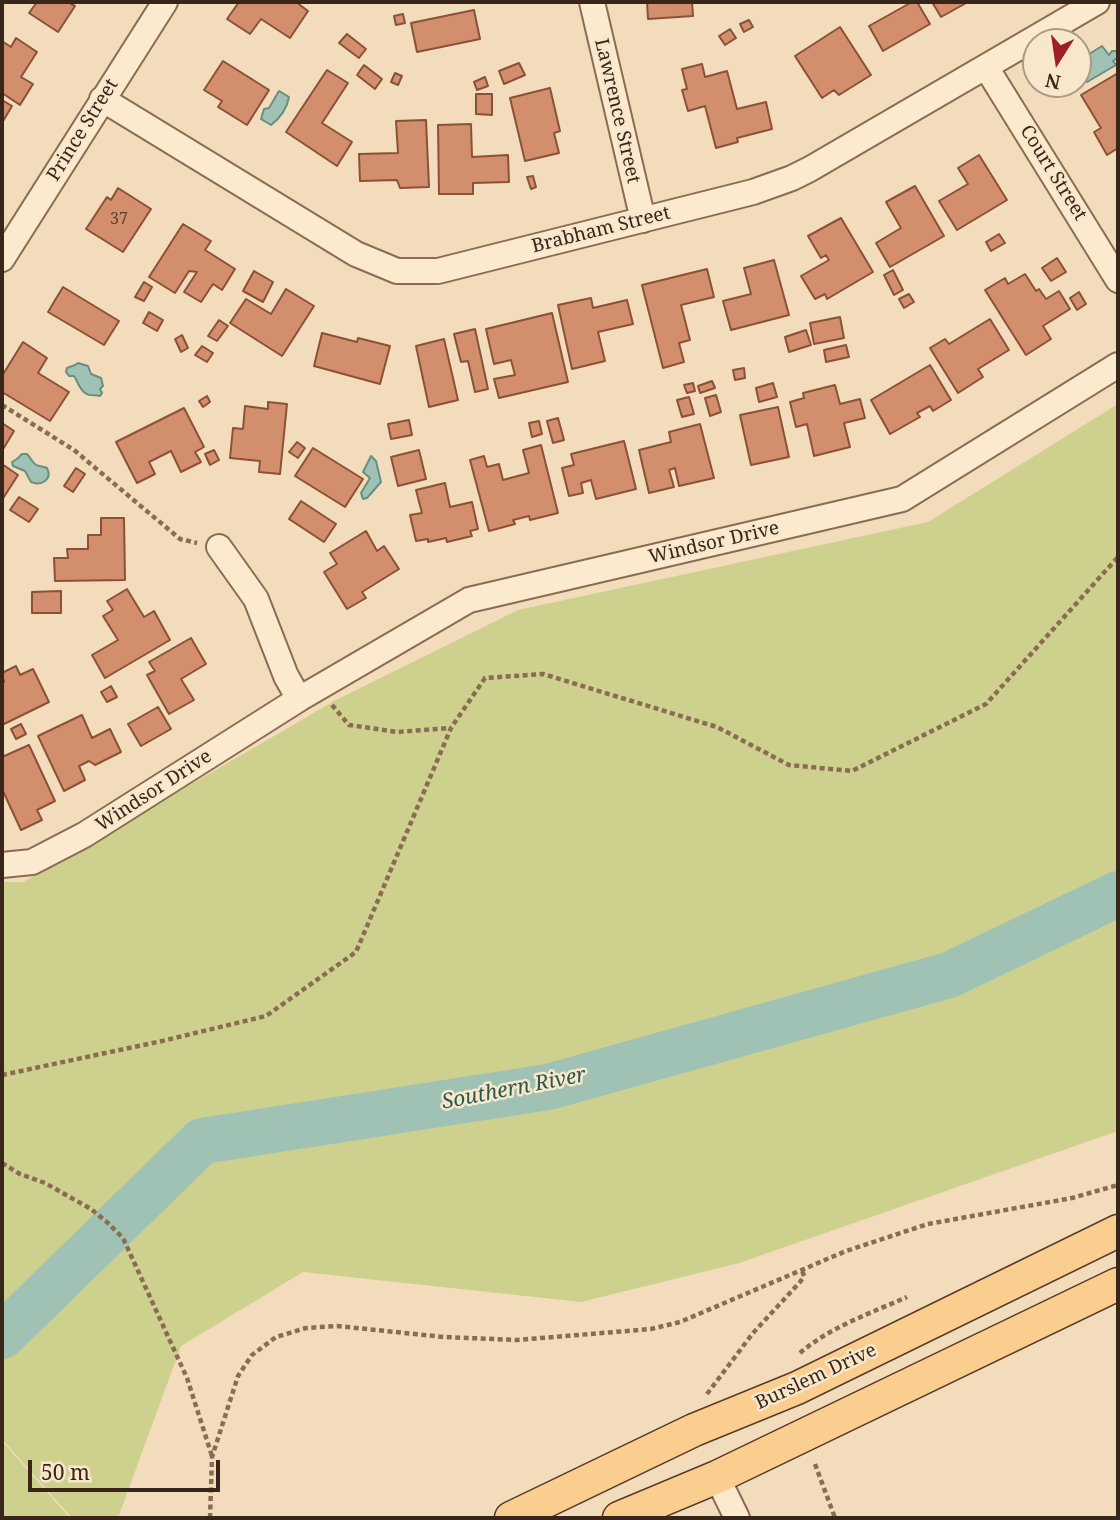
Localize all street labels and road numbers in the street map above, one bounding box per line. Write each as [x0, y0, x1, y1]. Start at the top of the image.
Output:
street label: Lawrence Street [589, 36, 645, 186]
street label: Prince Street [43, 75, 123, 185]
street label: Court Street [1015, 121, 1091, 225]
street label: Brabham Street [529, 202, 673, 258]
street label: Windsor Drive [646, 517, 782, 569]
street label: Windsor Drive [92, 745, 216, 837]
street label: Burslem Drive [752, 1339, 880, 1415]

